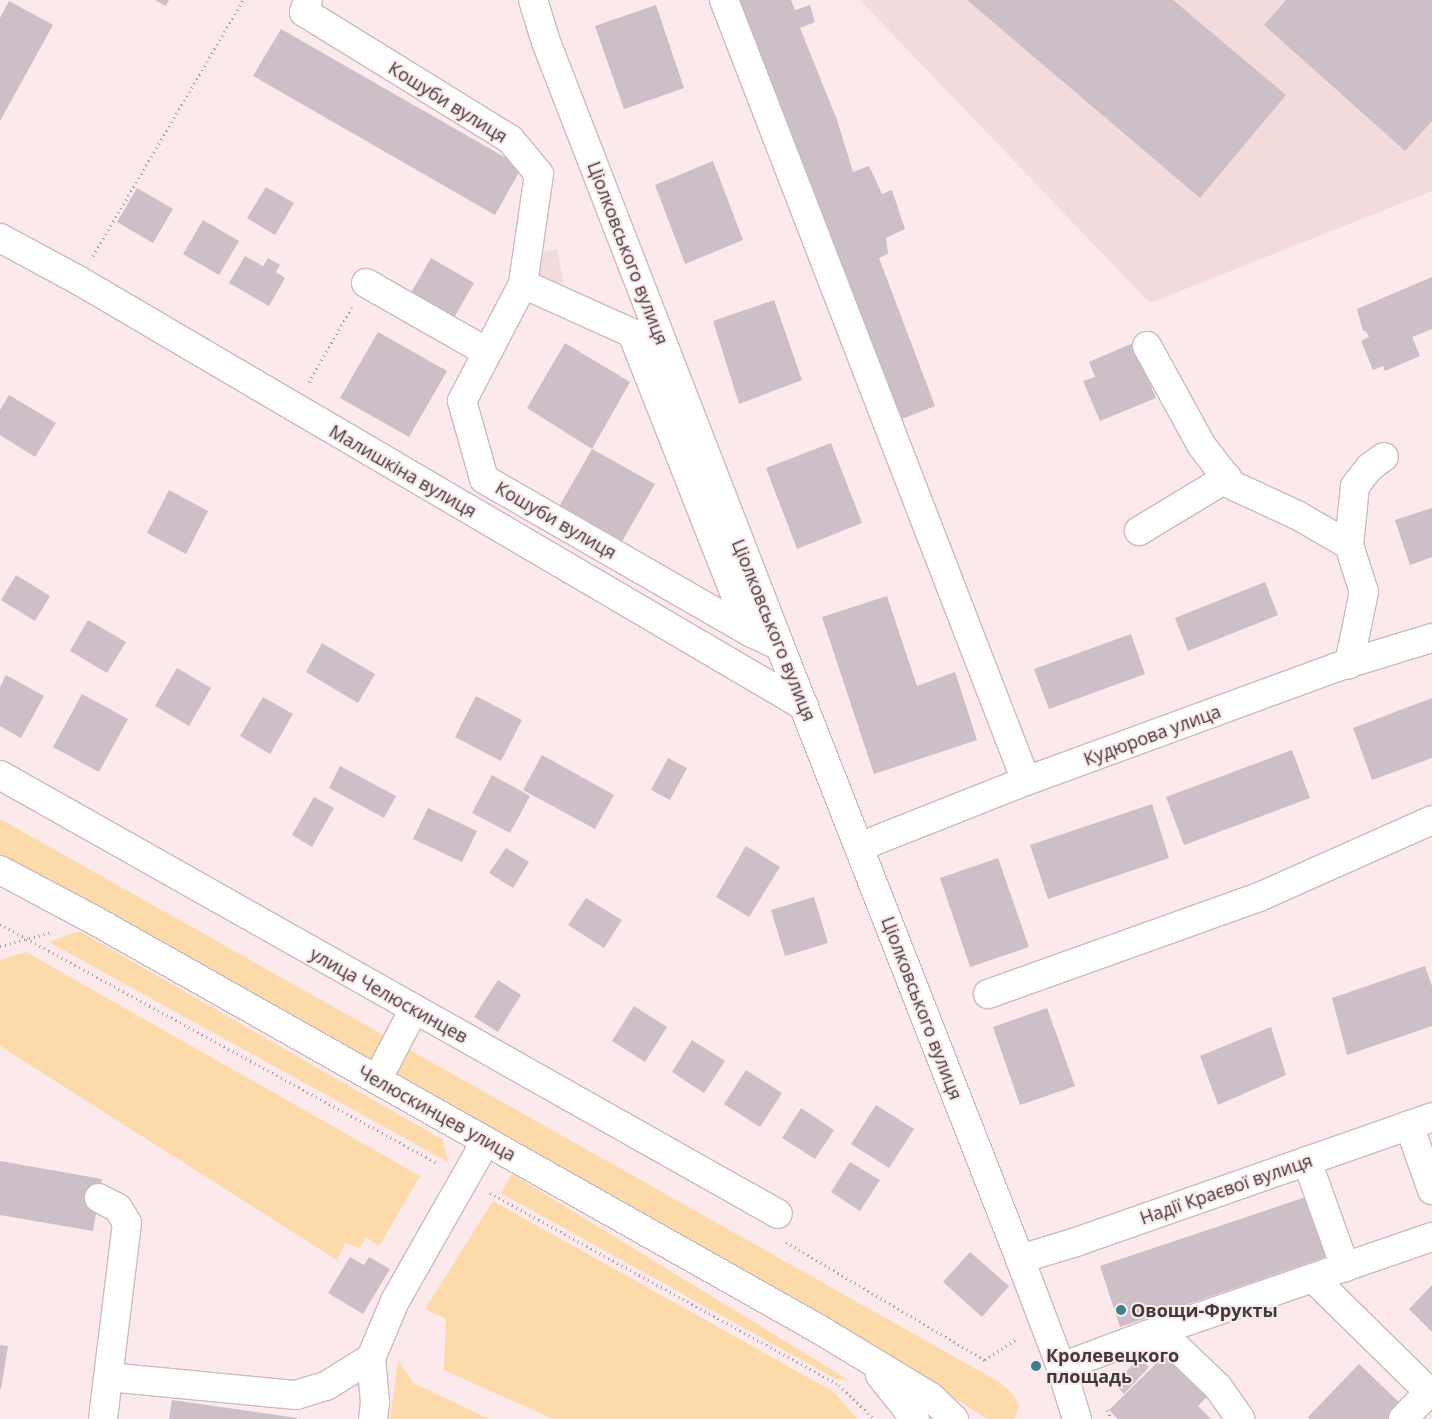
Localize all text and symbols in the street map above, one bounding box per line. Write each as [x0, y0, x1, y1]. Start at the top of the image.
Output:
street label: Кошуби вулиця [385, 57, 511, 147]
street label: Ціолковського вулиця [583, 158, 673, 348]
street label: Малишкіна вулиця [326, 420, 480, 522]
street label: Кошуби вулиця [492, 477, 620, 563]
street label: Ціолковського вулиця [728, 536, 820, 724]
street label: Кудюрова улица [1081, 700, 1223, 770]
street label: Ціолковського вулиця [877, 913, 967, 1103]
street label: улица Челюскинцев [306, 943, 472, 1047]
street label: Челюскинцев улица [354, 1061, 520, 1165]
street label: Надії Краєвої вулиця [1137, 1149, 1315, 1229]
place label: Овощи-Фрукты [1131, 1299, 1278, 1321]
marker: Овощи-Фрукты [1115, 1304, 1127, 1316]
place label: Кролевецкого площадь [1046, 1345, 1179, 1388]
marker: Кролевецкого площадь [1030, 1360, 1042, 1372]

